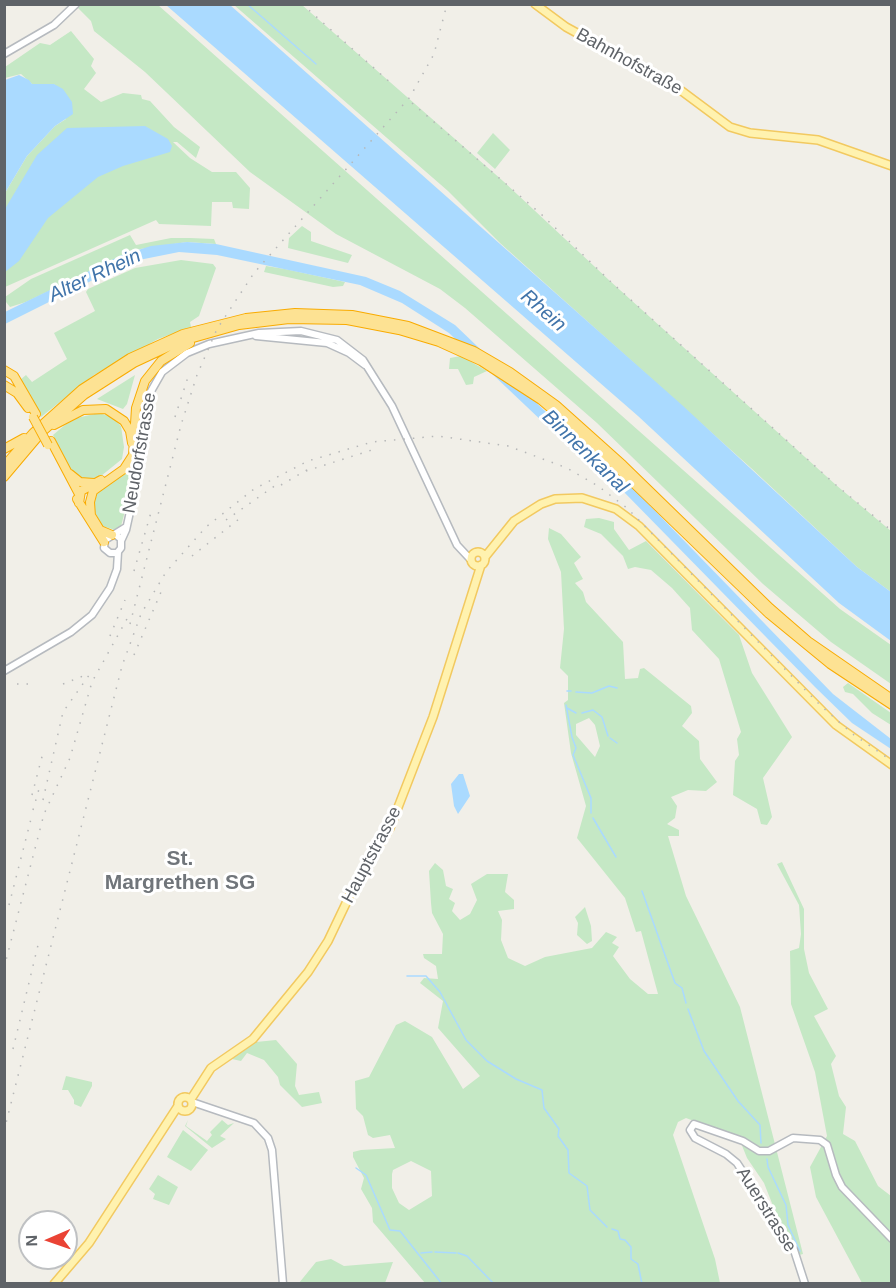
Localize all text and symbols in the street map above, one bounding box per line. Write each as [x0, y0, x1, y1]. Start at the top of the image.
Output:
street label: Bahnhofstraße [572, 24, 686, 100]
water label: Alter Rhein [45, 244, 145, 308]
water label: Rhein [515, 285, 571, 337]
street label: Neudorfstrasse [119, 391, 161, 515]
water label: Binnenkanal [537, 405, 633, 499]
street label: Hauptstrasse [338, 803, 406, 907]
district label: St. Margrethen SG [105, 846, 255, 896]
street label: Auerstrasse [731, 1164, 801, 1256]
north arrow [18, 1210, 78, 1270]
text: N [23, 1235, 40, 1247]

